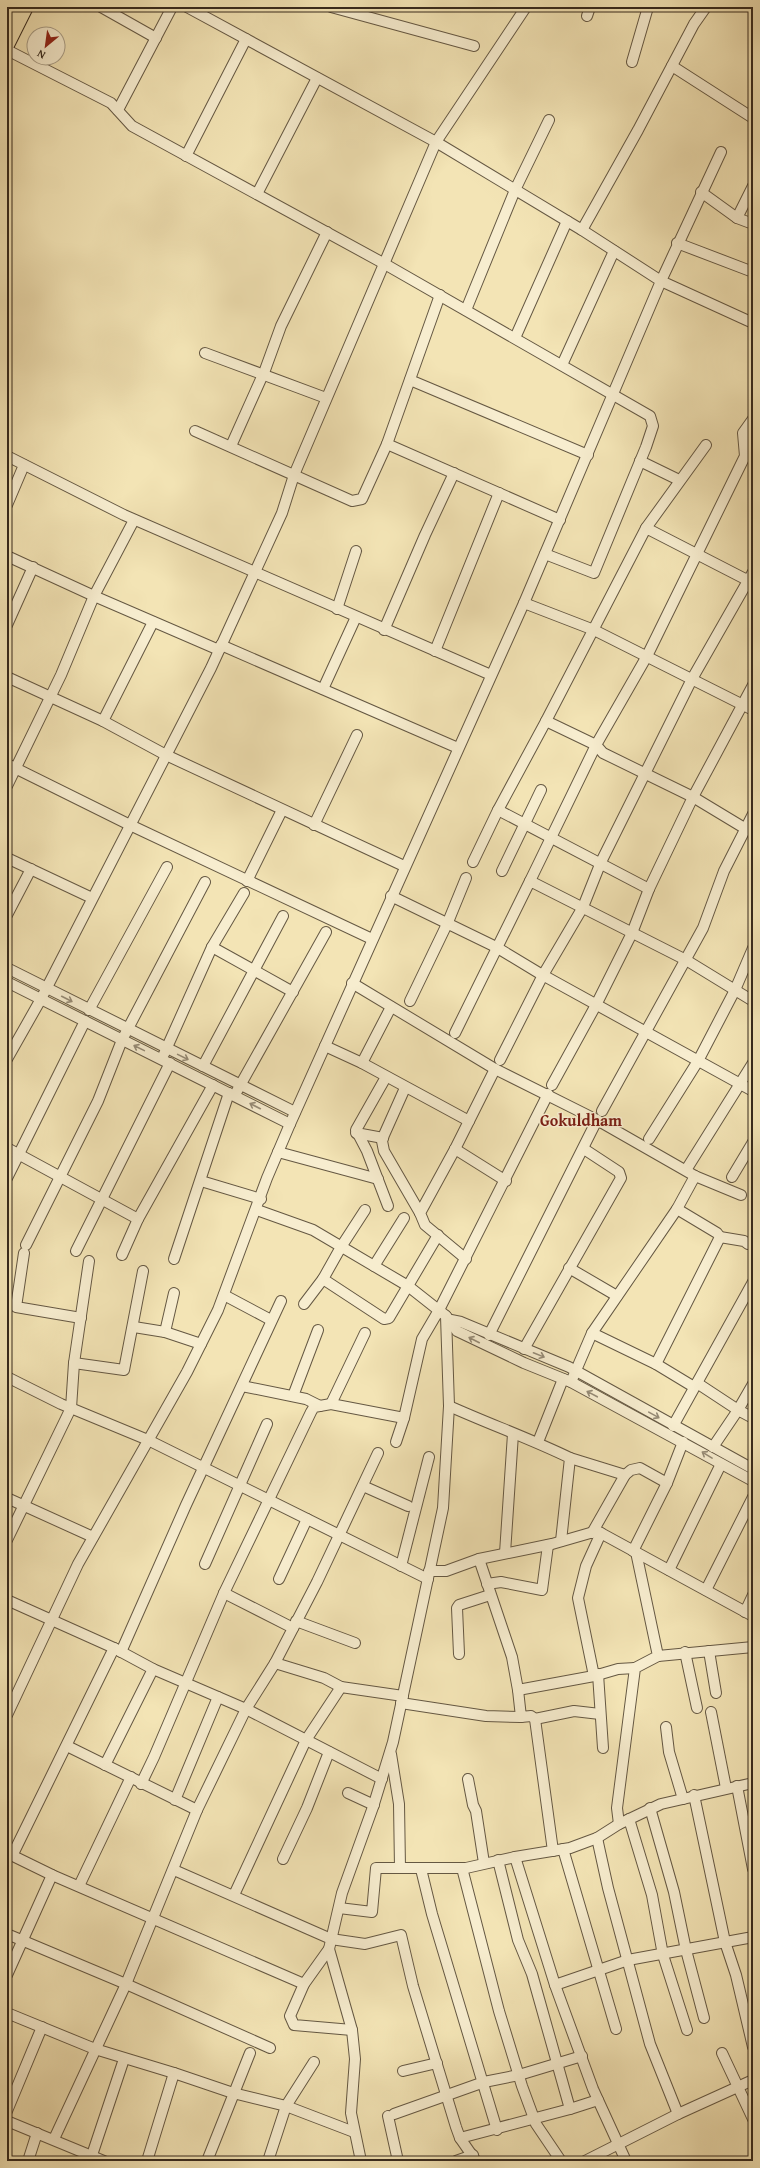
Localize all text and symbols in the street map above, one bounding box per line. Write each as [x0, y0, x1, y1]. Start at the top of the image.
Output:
north arrow [26, 26, 66, 66]
text: N [33, 46, 48, 64]
one-way arrow [61, 995, 73, 1003]
one-way arrow [133, 1044, 145, 1051]
one-way arrow [177, 1054, 189, 1061]
one-way arrow [249, 1102, 261, 1109]
district label: Gokuldham [540, 1108, 622, 1132]
one-way arrow [468, 1335, 480, 1343]
one-way arrow [532, 1352, 544, 1360]
one-way arrow [586, 1389, 598, 1397]
one-way arrow [648, 1412, 660, 1420]
one-way arrow [701, 1451, 713, 1459]

